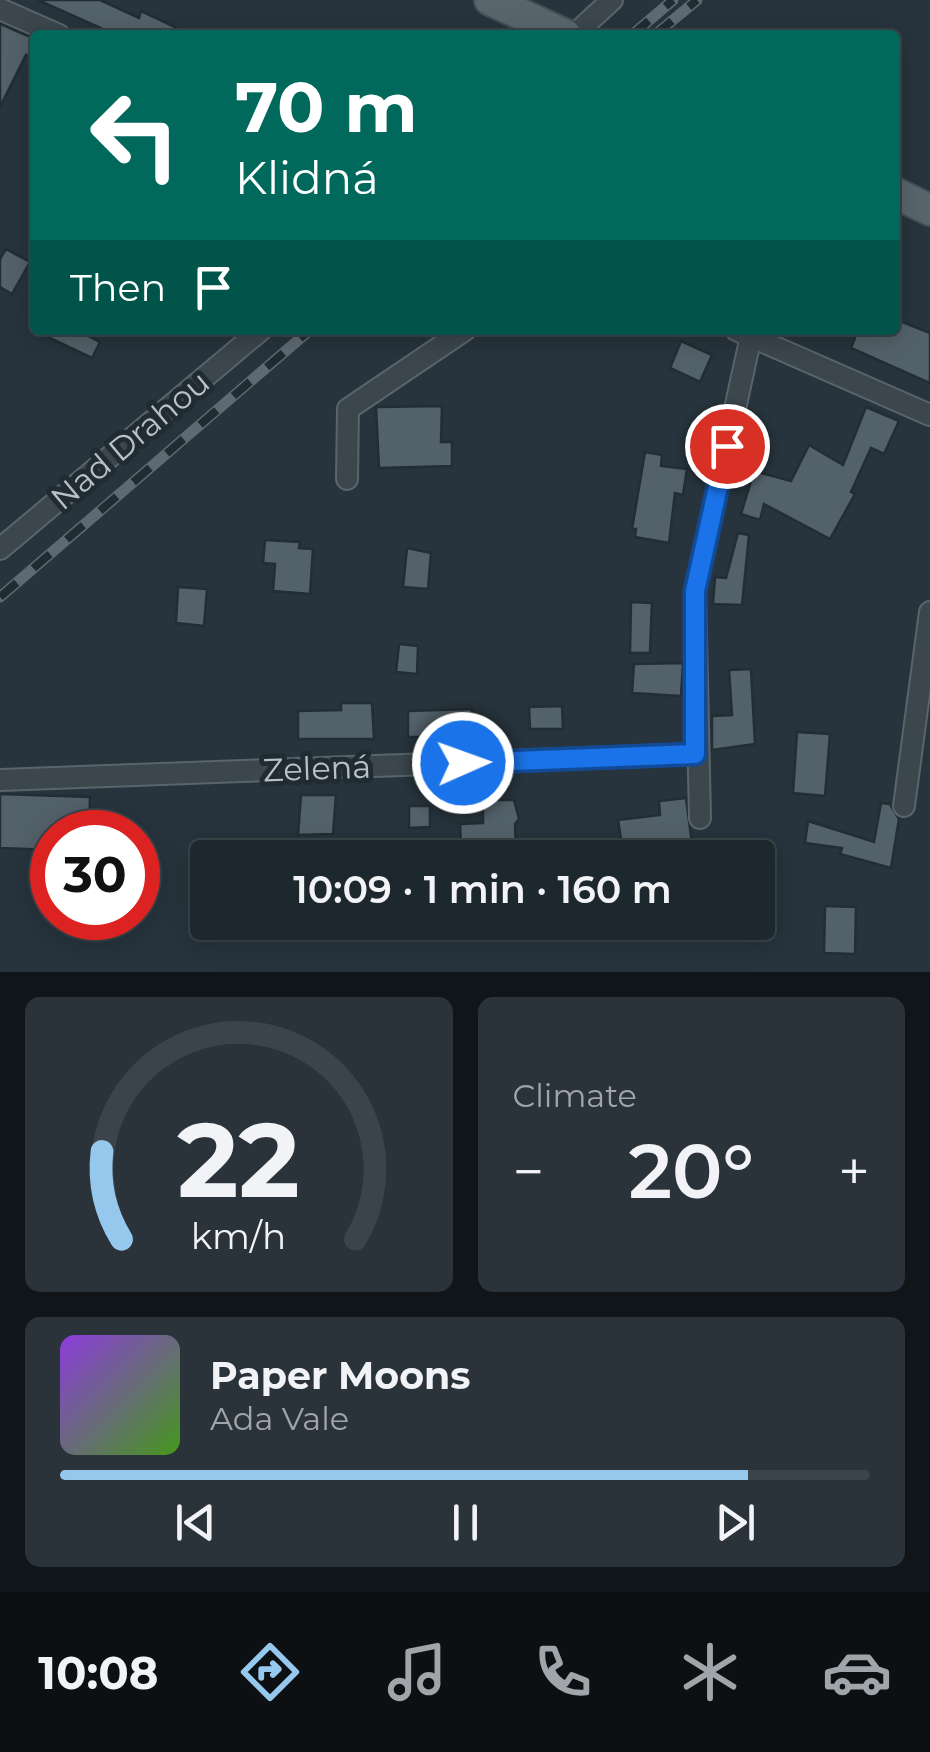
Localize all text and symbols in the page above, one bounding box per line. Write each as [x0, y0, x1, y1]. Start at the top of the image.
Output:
text: 70 m [235, 64, 418, 150]
icon: left [70, 70, 200, 200]
text: Klidná [235, 150, 379, 205]
icon: arrive [186, 260, 241, 315]
text: Then [70, 264, 166, 311]
street label: Nad Drahou [43, 362, 217, 518]
pin [685, 404, 770, 489]
icon: arrive [700, 419, 755, 474]
position arrow [411, 711, 515, 815]
street label: Zelená [262, 747, 372, 789]
speed limit sign: 30 [30, 810, 160, 940]
text: 10:09 · 1 min · 160 m [293, 866, 672, 913]
text: Climate [513, 1076, 637, 1115]
text: 22 [177, 1096, 300, 1223]
text: 20° [628, 1125, 754, 1217]
text: − [513, 1138, 544, 1205]
text: + [838, 1138, 870, 1205]
text: km/h [191, 1214, 286, 1258]
text: Paper Moons [210, 1352, 471, 1399]
text: Ada Vale [210, 1399, 349, 1438]
icon: previous [168, 1495, 223, 1550]
icon: pause [438, 1495, 493, 1550]
icon: next [708, 1495, 763, 1550]
icon: directions [235, 1637, 305, 1707]
icon: music [382, 1637, 452, 1707]
icon: phone [528, 1637, 598, 1707]
icon: climate [675, 1637, 745, 1707]
icon: car [822, 1637, 892, 1707]
text: 10:08 [38, 1645, 159, 1700]

